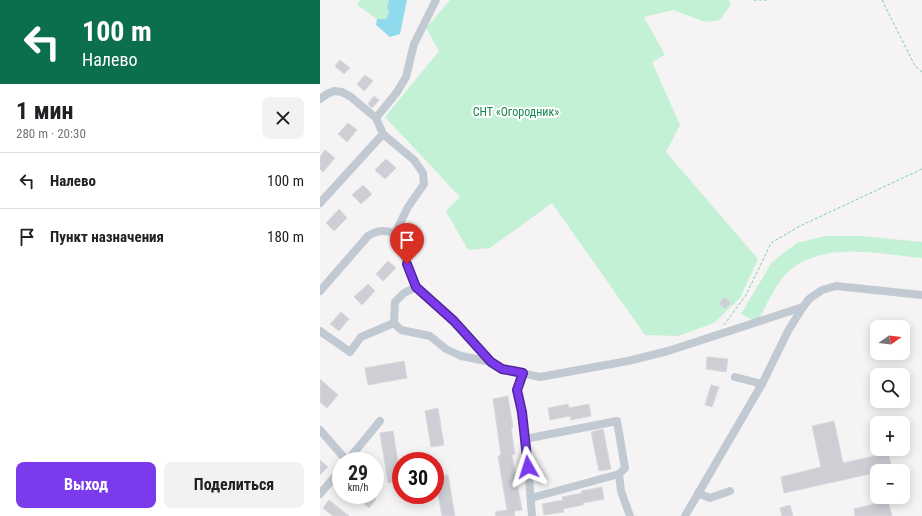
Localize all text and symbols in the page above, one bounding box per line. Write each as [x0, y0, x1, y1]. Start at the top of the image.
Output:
text: 100 m [82, 15, 152, 48]
icon: left [16, 16, 68, 68]
text: Налево [82, 49, 138, 70]
text: 1 мин [16, 97, 74, 125]
button: close [262, 97, 304, 139]
park label: СНТ «Огородник» [473, 105, 559, 119]
text: 280 m · 20:30 [16, 126, 86, 141]
icon: left [16, 170, 38, 192]
text: Налево [50, 172, 96, 190]
text: 100 m [267, 172, 304, 190]
pin [390, 223, 424, 264]
icon: arrive [16, 226, 38, 248]
text: Пункт назначения [50, 228, 164, 246]
text: 180 m [267, 228, 304, 246]
icon: arrive [396, 229, 418, 251]
north arrow [870, 320, 910, 360]
map controls [870, 320, 910, 504]
button: search [870, 368, 910, 408]
button: + [870, 416, 910, 456]
position arrow [507, 446, 549, 488]
speed limit sign: 30 [392, 452, 444, 504]
text: 29 [348, 461, 368, 485]
button: Выход [16, 462, 156, 508]
button: Поделиться [164, 462, 304, 508]
button: − [870, 464, 910, 504]
text: km/h [348, 482, 368, 493]

